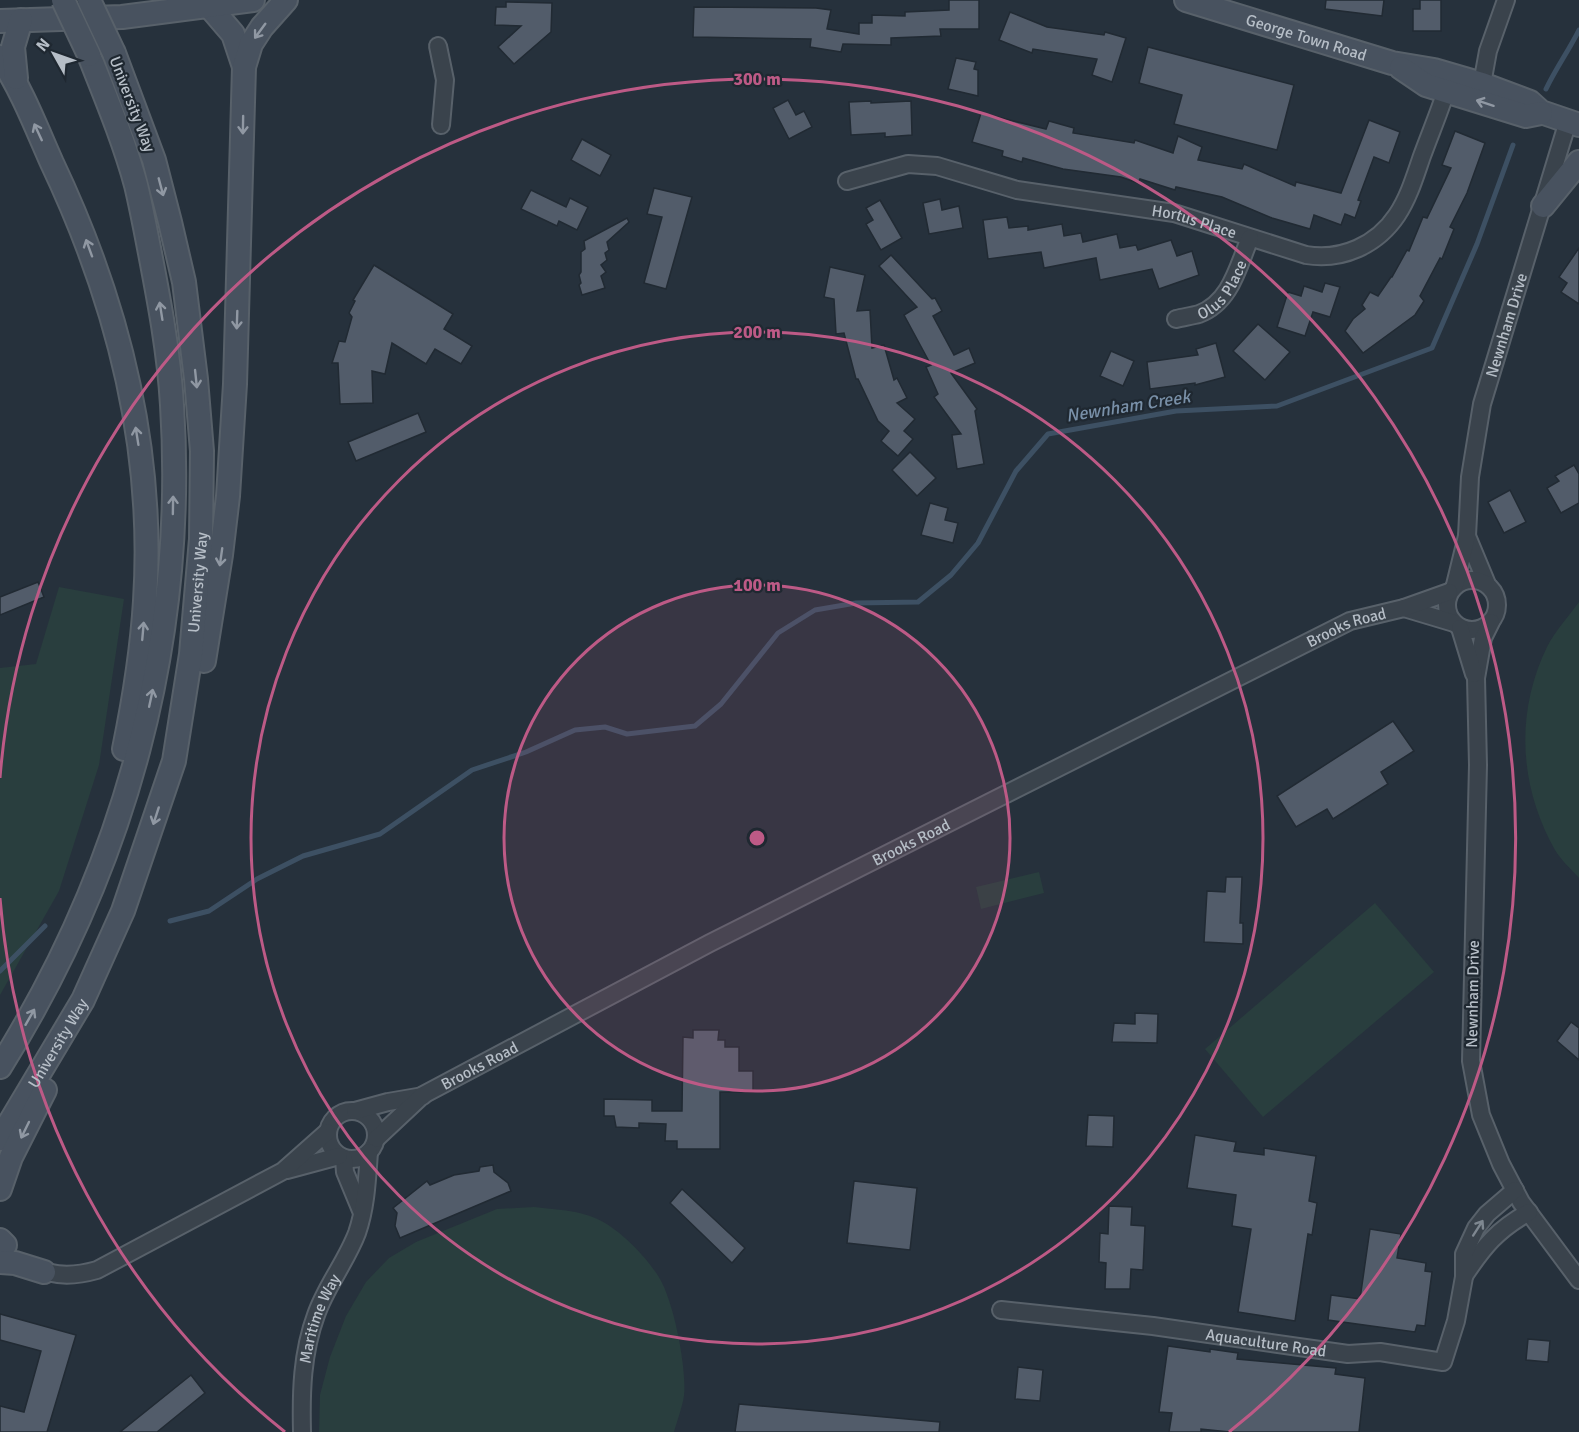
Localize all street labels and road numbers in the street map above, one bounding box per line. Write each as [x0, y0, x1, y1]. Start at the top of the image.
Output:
street label: George Town Road [1243, 10, 1369, 66]
street label: University Way [105, 54, 160, 156]
street label: Hortus Place [1150, 201, 1239, 243]
street label: Olus Place [1194, 257, 1251, 325]
street label: Newnham Drive [1482, 271, 1532, 380]
street label: University Way [184, 532, 212, 634]
street label: Brooks Road [1303, 604, 1388, 652]
street label: Brooks Road [869, 815, 954, 871]
street label: Newnham Drive [1462, 940, 1484, 1048]
street label: University Way [24, 994, 93, 1092]
street label: Brooks Road [438, 1037, 522, 1095]
street label: Maritime Way [295, 1270, 345, 1365]
street label: Aquaculture Road [1204, 1325, 1327, 1362]

